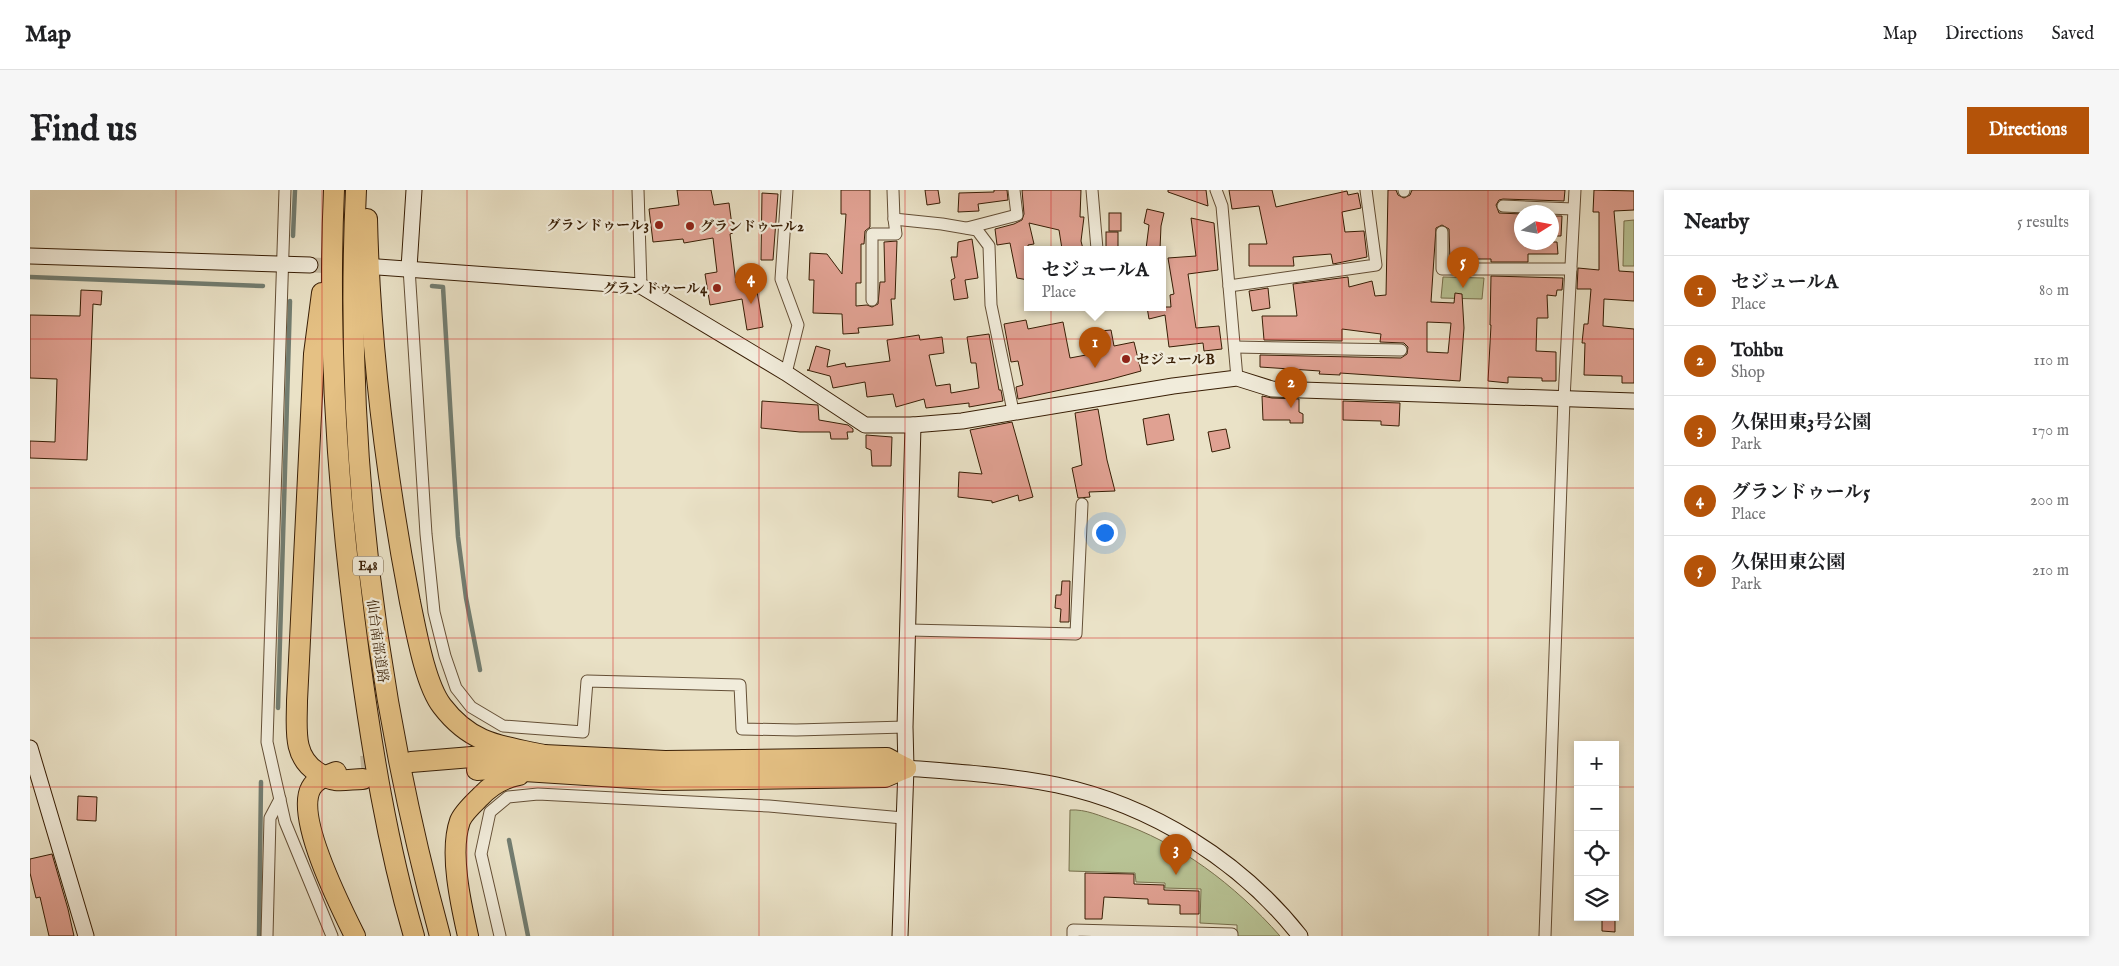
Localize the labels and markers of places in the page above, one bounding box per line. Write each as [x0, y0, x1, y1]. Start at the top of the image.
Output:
place label: グランドゥール3 [546, 217, 649, 235]
place label: グランドゥール2 [700, 218, 804, 236]
marker: グランドゥール3 [653, 219, 665, 231]
marker: グランドゥール2 [684, 220, 696, 232]
pin: 5 [1447, 247, 1479, 288]
pin: 4 [735, 263, 767, 304]
place label: グランドゥール4 [603, 280, 708, 298]
marker: グランドゥール4 [711, 282, 723, 294]
pin: 1 [1079, 327, 1111, 368]
place label: セジュールB [1136, 351, 1215, 369]
marker: セジュールB [1120, 353, 1132, 365]
pin: 2 [1275, 367, 1307, 408]
pin: 3 [1160, 834, 1192, 875]

